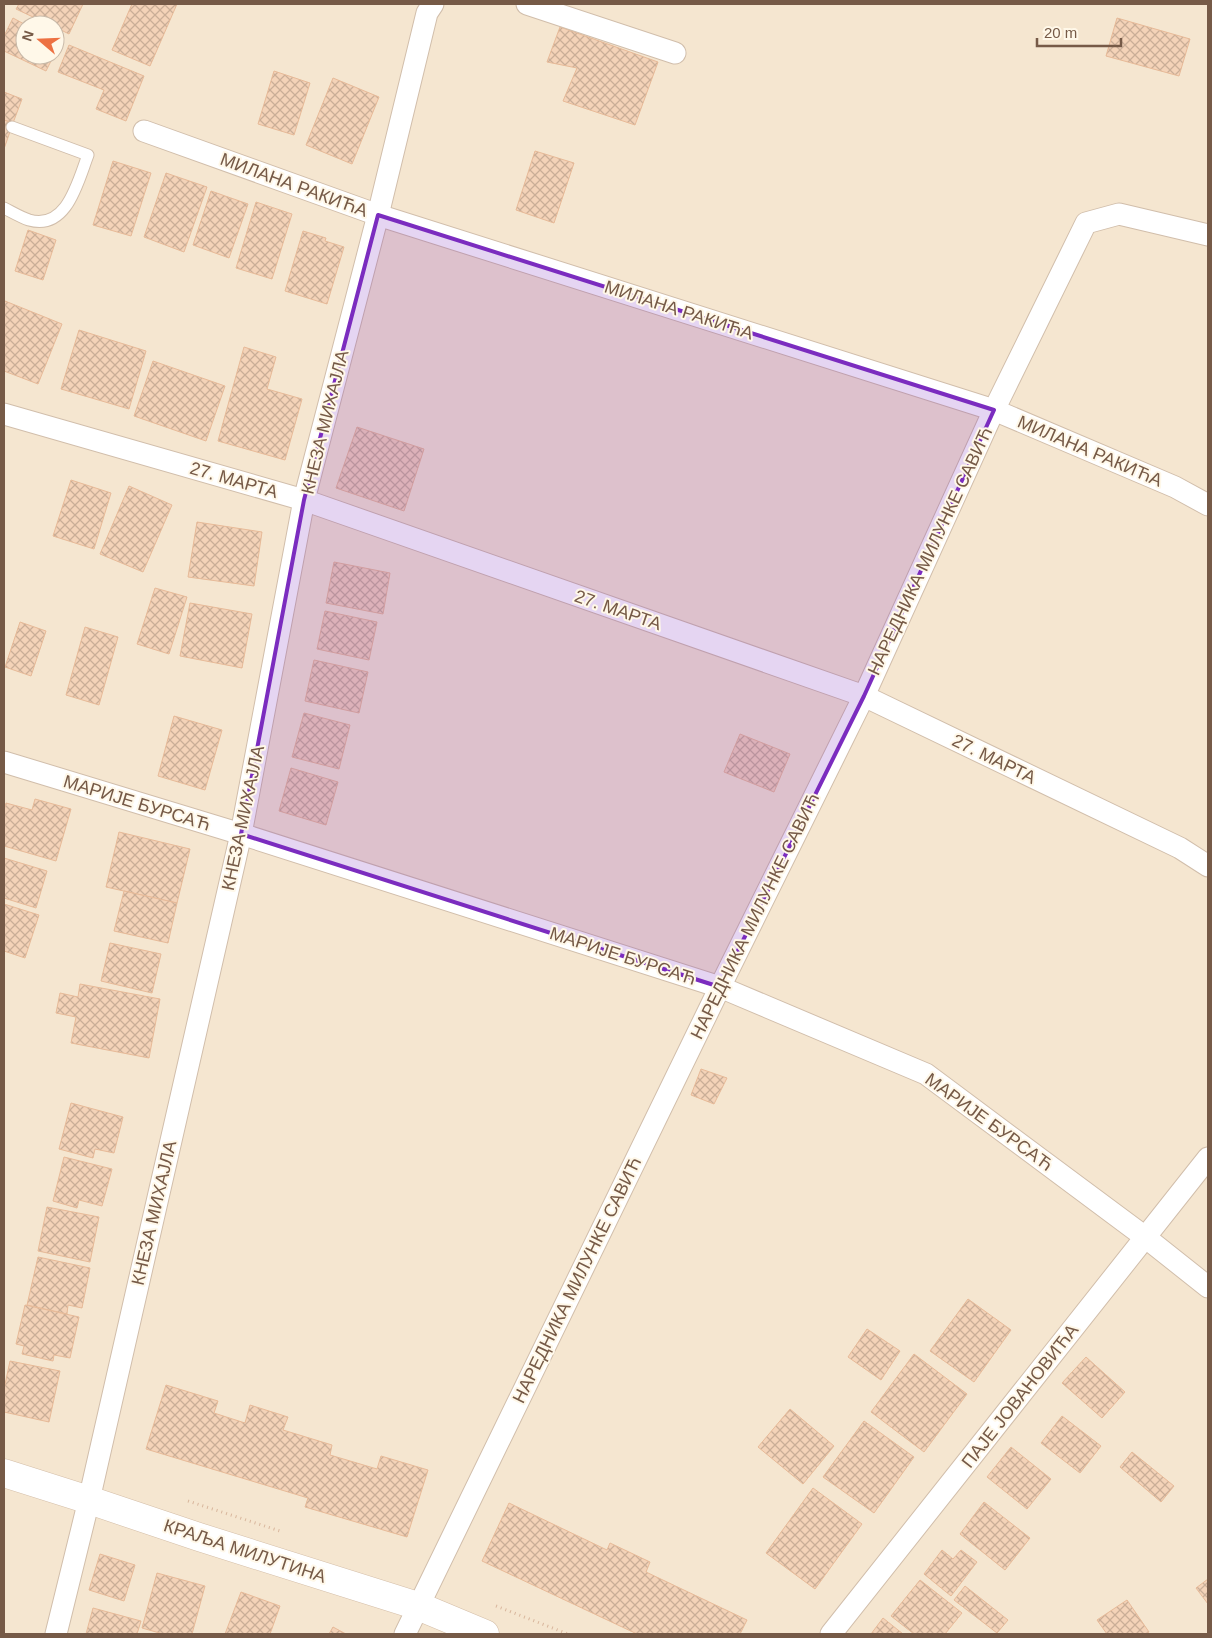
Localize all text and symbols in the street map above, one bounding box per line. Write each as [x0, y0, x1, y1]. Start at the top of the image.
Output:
north arrow [15, 15, 65, 65]
scale bar [1037, 15, 1121, 47]
text: 20 m [1044, 24, 1077, 41]
text: N [18, 28, 37, 43]
street label: МИЛАНА РАКИЋА [218, 149, 370, 221]
street label: МИЛАНА РАКИЋА [602, 276, 756, 344]
street label: КНЕЗА МИХАЈЛА [297, 348, 353, 496]
street label: МИЛАНА РАКИЋА [1015, 411, 1165, 491]
street label: НАРЕДНИКА МИЛУНКЕ САВИЋ [864, 424, 996, 678]
street label: 27. МАРТА [188, 458, 280, 502]
street label: 27. МАРТА [572, 586, 664, 634]
street label: 27. МАРТА [949, 730, 1039, 788]
street label: КНЕЗА МИХАЈЛА [218, 744, 268, 892]
street label: МАРИЈЕ БУРСАЋ [61, 771, 213, 835]
street label: НАРЕДНИКА МИЛУНКЕ САВИЋ [687, 790, 823, 1042]
street label: МАРИЈЕ БУРСАЋ [547, 923, 699, 989]
street label: МАРИЈЕ БУРСАЋ [921, 1069, 1057, 1175]
street label: КНЕЗА МИХАЈЛА [128, 1139, 180, 1287]
street label: НАРЕДНИКА МИЛУНКЕ САВИЋ [509, 1154, 645, 1406]
street label: ПАЈЕ ЈОВАНОВИЋА [958, 1320, 1082, 1472]
street label: КРАЉА МИЛУТИНА [161, 1515, 329, 1587]

